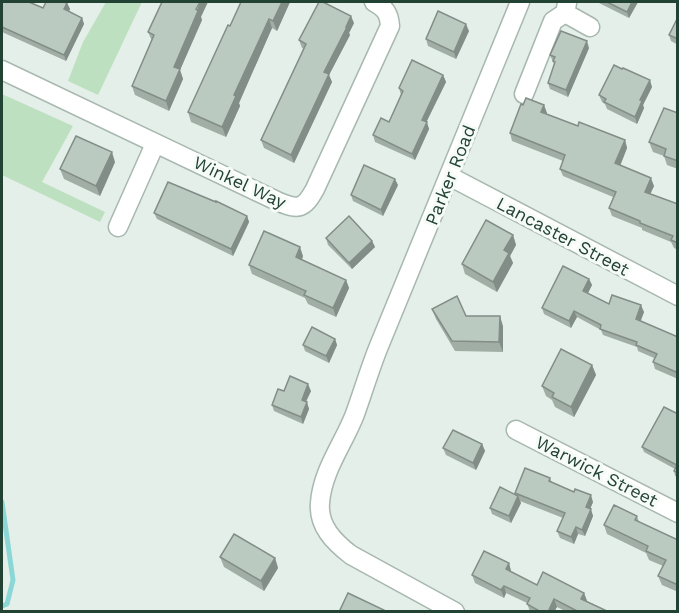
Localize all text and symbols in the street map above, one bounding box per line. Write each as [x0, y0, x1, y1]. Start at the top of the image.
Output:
street label: Parker Road [420, 122, 480, 228]
street label: Winkel Way [190, 151, 290, 213]
street label: Lancaster Street [493, 192, 633, 280]
street label: Warwick Street [532, 431, 662, 511]

